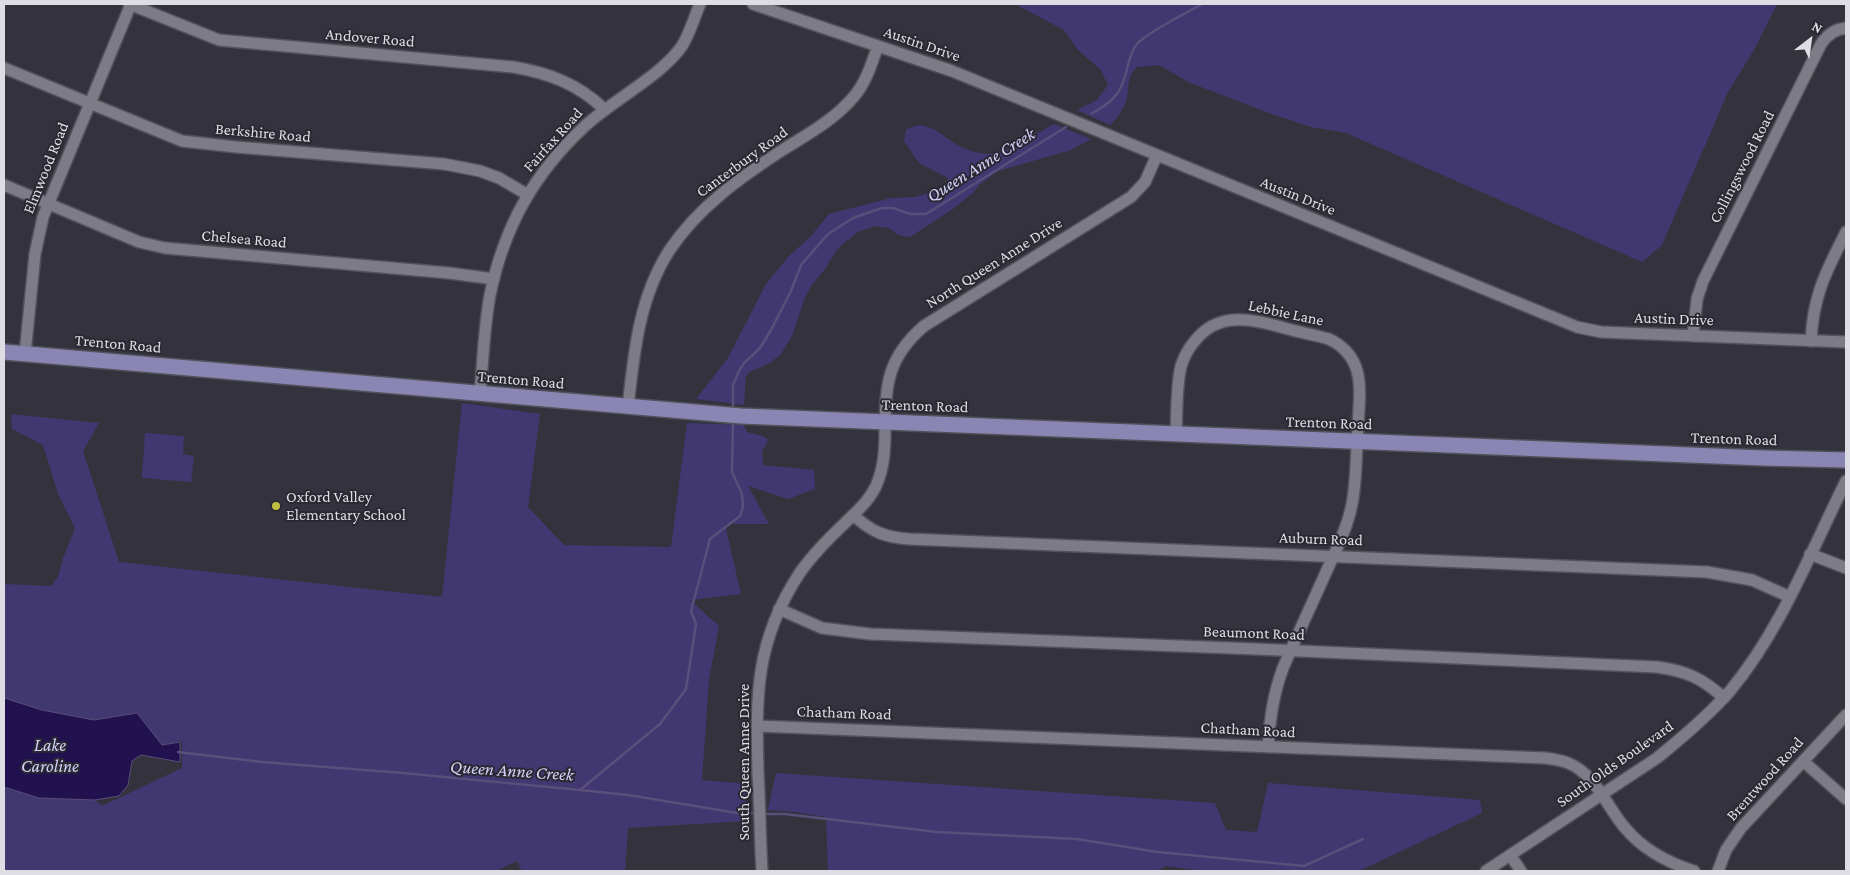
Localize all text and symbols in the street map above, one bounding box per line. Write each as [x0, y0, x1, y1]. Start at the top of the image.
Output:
north arrow [1785, 15, 1835, 65]
text: N [1809, 18, 1826, 36]
street label: Austin Drive [881, 22, 963, 66]
street label: Andover Road [325, 25, 415, 51]
street label: Fairfax Road [519, 104, 587, 176]
street label: Collingswood Road [1705, 108, 1779, 226]
street label: Elmwood Road [19, 119, 73, 217]
street label: Berkshire Road [214, 119, 312, 147]
street label: Canterbury Road [692, 122, 792, 202]
water label: Queen Anne Creek [923, 123, 1039, 207]
street label: Austin Drive [1258, 172, 1338, 220]
street label: North Queen Anne Drive [922, 213, 1066, 313]
street label: Chelsea Road [201, 226, 287, 252]
street label: Lebbie Lane [1247, 296, 1325, 330]
street label: Austin Drive [1634, 308, 1714, 330]
street label: Trenton Road [74, 331, 162, 357]
street label: Trenton Road [477, 367, 565, 393]
street label: Trenton Road [881, 395, 969, 417]
street label: Trenton Road [1285, 412, 1373, 434]
street label: Trenton Road [1690, 428, 1778, 450]
place label: Oxford Valley Elementary School [286, 487, 406, 525]
marker: Oxford Valley Elementary School [270, 500, 282, 512]
street label: Auburn Road [1279, 528, 1363, 550]
street label: Beaumont Road [1203, 622, 1305, 644]
street label: South Queen Anne Drive [734, 684, 754, 840]
street label: Chatham Road [796, 702, 892, 724]
street label: South Olds Boulevard [1553, 716, 1677, 812]
street label: Chatham Road [1200, 718, 1296, 742]
street label: Brentwood Road [1722, 733, 1808, 825]
water label: Lake Caroline [21, 734, 79, 776]
water label: Queen Anne Creek [450, 756, 574, 786]

